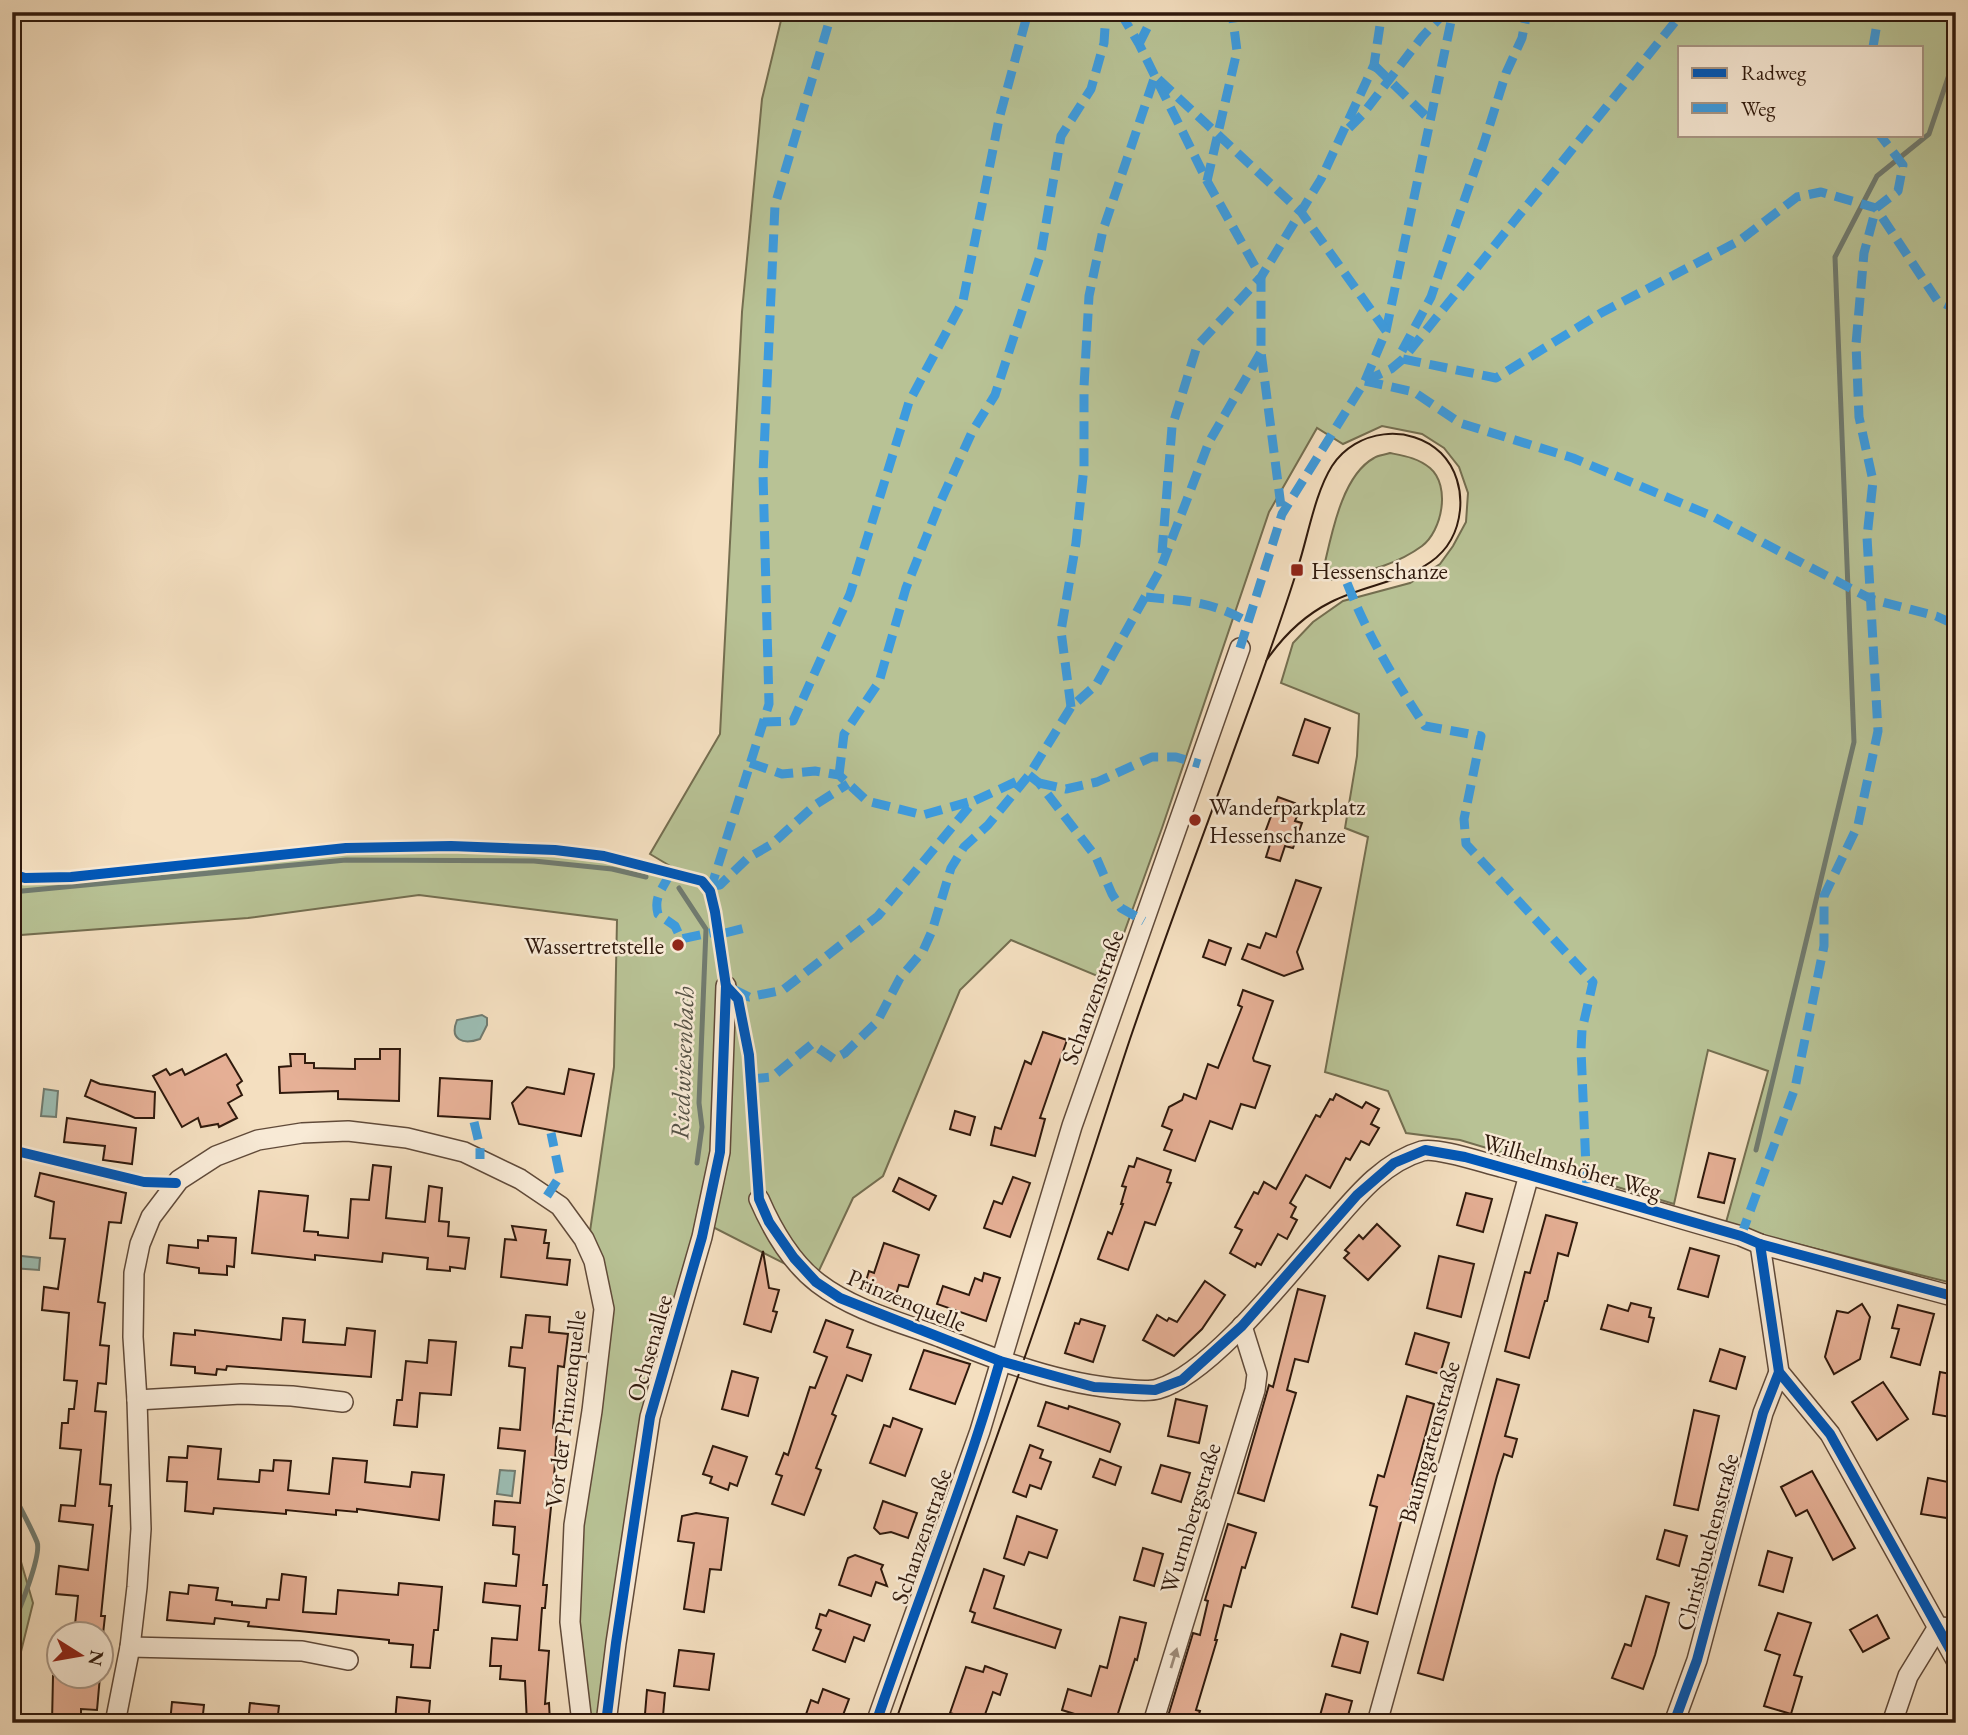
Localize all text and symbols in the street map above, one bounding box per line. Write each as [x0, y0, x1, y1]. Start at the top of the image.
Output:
legend [1678, 46, 1923, 136]
text: Radweg [1741, 59, 1807, 86]
text: Weg [1741, 95, 1776, 122]
place label: Hessenschanze [1311, 555, 1448, 586]
marker: Hessenschanze [1289, 562, 1305, 578]
place label: Wanderparkplatz Hessenschanze [1209, 791, 1365, 850]
marker: Wanderparkplatz Hessenschanze [1187, 812, 1203, 828]
street label: Schanzenstraße [1053, 925, 1131, 1069]
place label: Wassertretstelle [524, 930, 664, 961]
marker: Wassertretstelle [670, 937, 686, 953]
water label: Riedwiesenbach [662, 985, 702, 1140]
street label: Wilhelmshöher Weg [1479, 1126, 1666, 1207]
street label: Prinzenquelle [843, 1261, 971, 1339]
street label: Ochsenallee [619, 1291, 679, 1405]
street label: Vor der Prinzenquelle [537, 1308, 593, 1510]
street label: Baumgartenstraße [1391, 1357, 1467, 1527]
street label: Wurmbergstraße [1152, 1439, 1228, 1597]
street label: Christbuchenstraße [1668, 1450, 1746, 1634]
street label: Schanzenstraße [883, 1464, 959, 1608]
north arrow [46, 1620, 116, 1690]
one-way arrow [1169, 1647, 1179, 1668]
text: N [82, 1648, 110, 1669]

